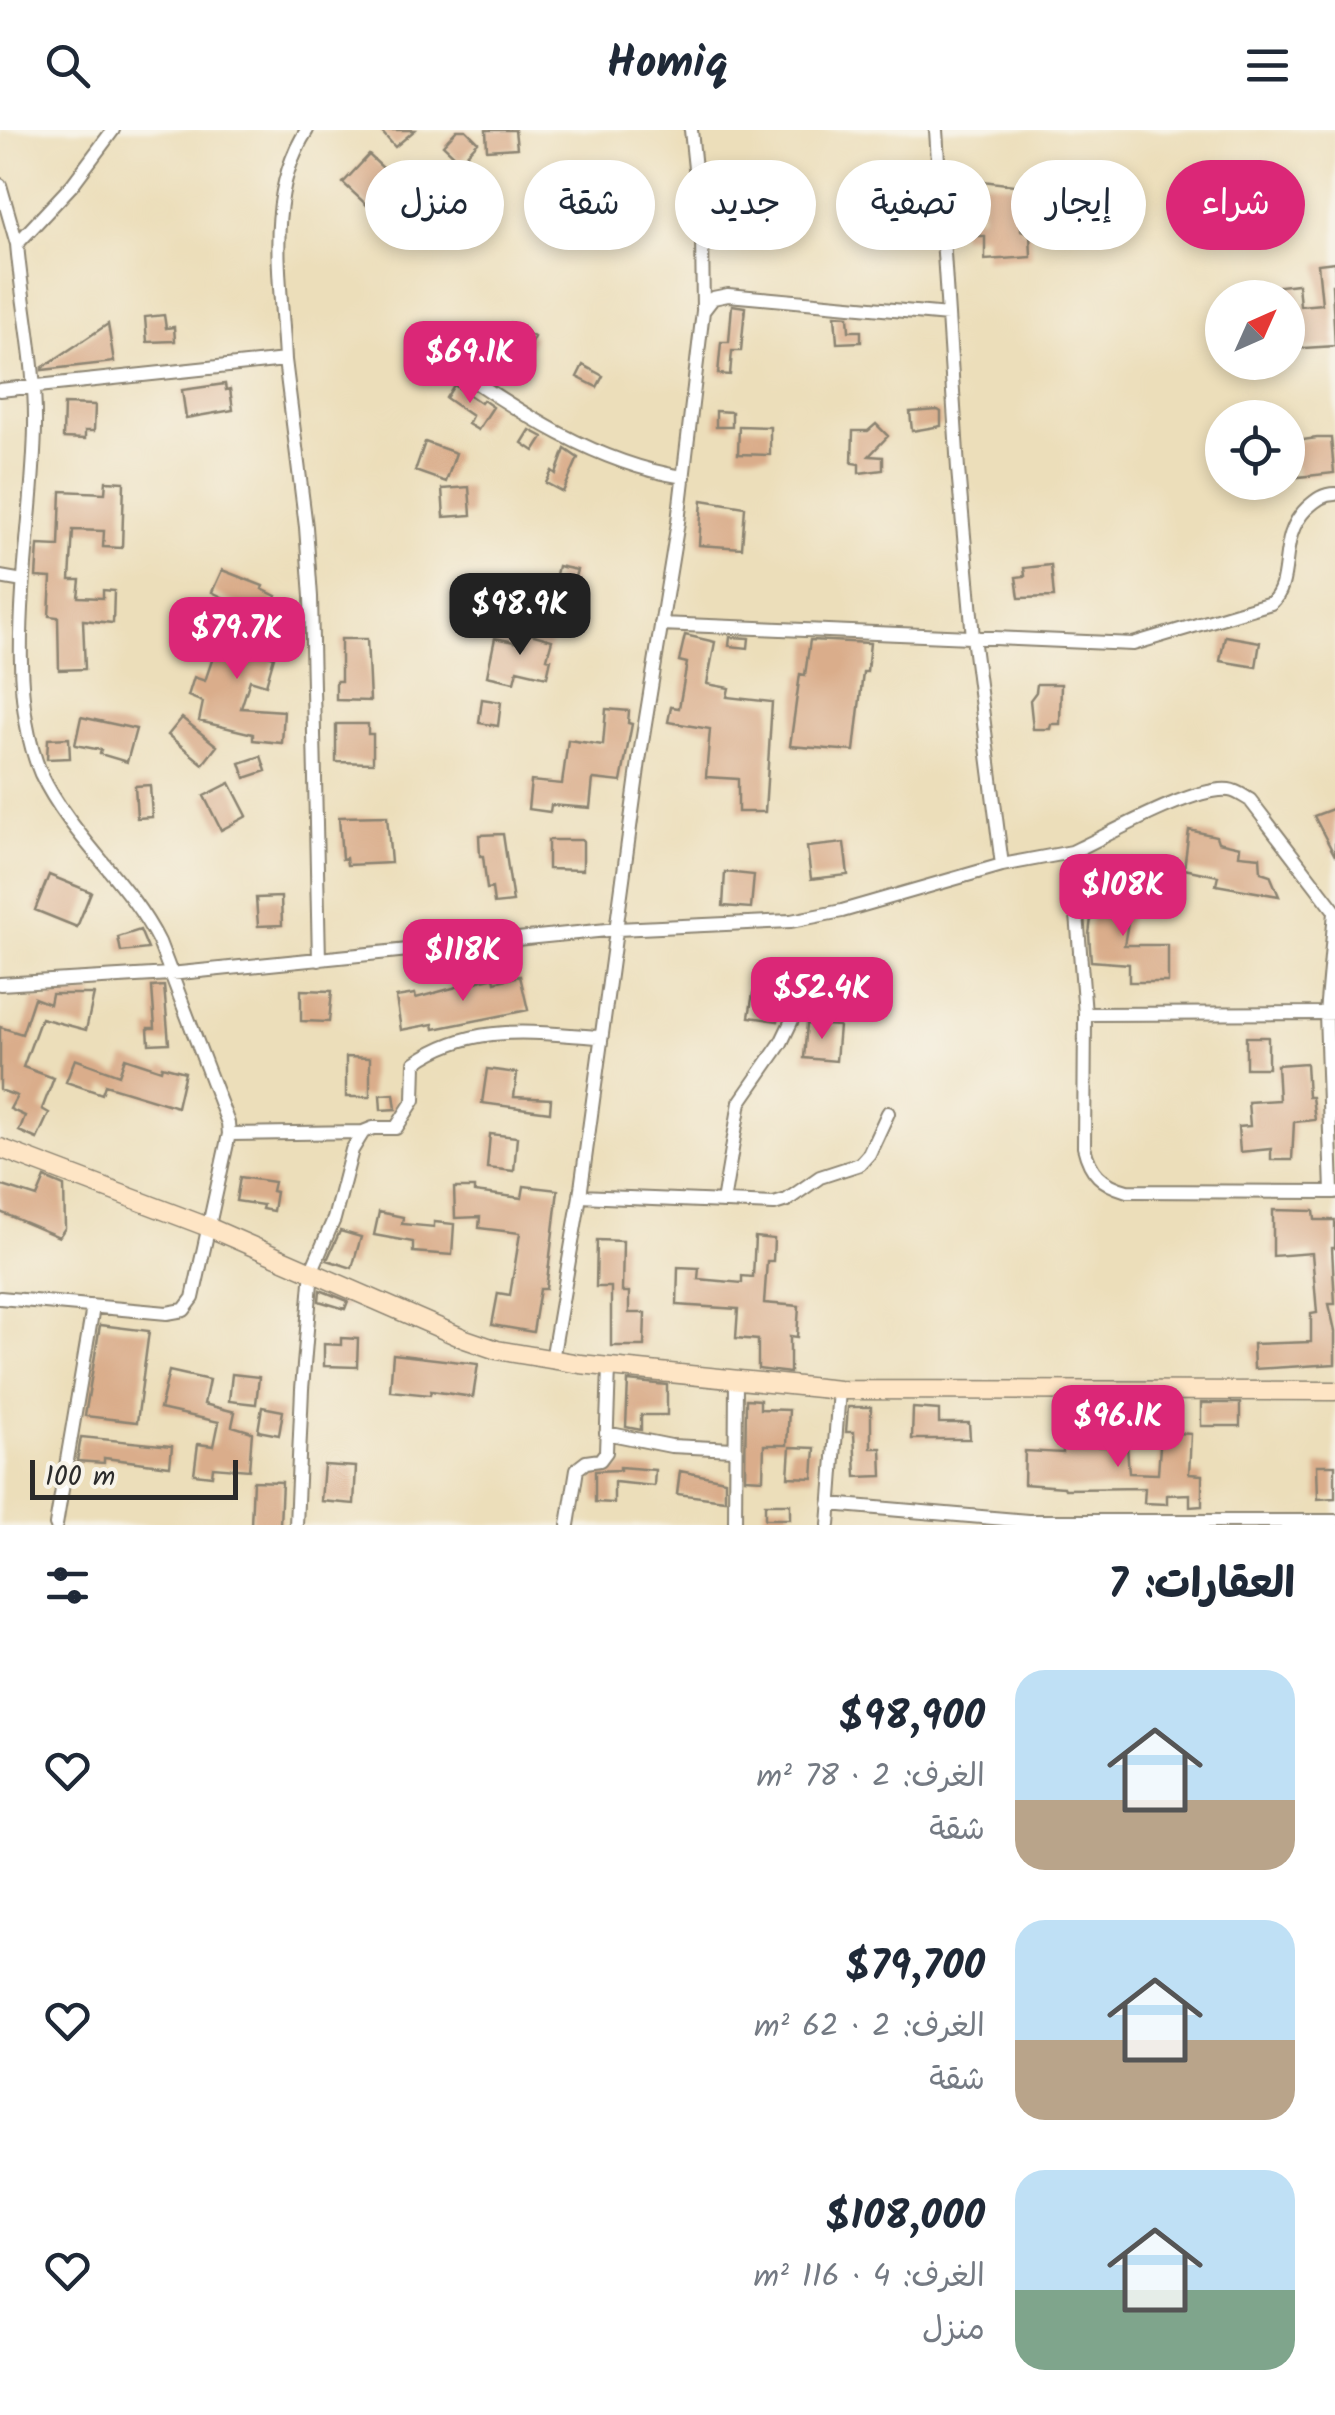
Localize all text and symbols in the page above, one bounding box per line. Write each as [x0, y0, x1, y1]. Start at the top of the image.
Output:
text: Homiq [607, 29, 728, 101]
icon: search [40, 38, 95, 93]
icon: menu [1240, 38, 1295, 93]
chip: منزل [365, 160, 504, 250]
chip: شقة [524, 160, 655, 250]
chip: جديد [675, 160, 816, 250]
chip: تصفية [836, 160, 991, 250]
chip: إيجار [1011, 160, 1146, 250]
chip: شراء [1166, 160, 1305, 250]
north arrow [1205, 280, 1305, 380]
map controls [1205, 280, 1305, 500]
pin: $69.1K [389, 321, 551, 406]
text: $69.1K [426, 328, 515, 379]
button: locate [1205, 400, 1305, 500]
pin: $98.9K [439, 573, 601, 658]
text: $98.9K [471, 580, 569, 631]
pin: $79.7K [156, 597, 318, 682]
text: $79.7K [191, 604, 283, 655]
pin: $108K [1053, 854, 1193, 939]
text: $108K [1081, 861, 1165, 912]
pin: $118K [393, 919, 533, 1004]
text: $118K [425, 926, 501, 977]
pin: $52.4K [741, 957, 903, 1042]
text: $52.4K [773, 964, 871, 1015]
pin: $96.1K [1037, 1385, 1199, 1470]
text: $96.1K [1074, 1392, 1163, 1443]
scale bar [30, 1455, 238, 1500]
text: 100 m [45, 1455, 115, 1500]
text: العقارات: 7 [1108, 1552, 1295, 1619]
icon: filters [40, 1558, 95, 1613]
text: $98,900 [839, 1684, 985, 1751]
icon: home [1095, 1710, 1215, 1830]
icon: heart [40, 1743, 95, 1798]
text: الغرف: 2 · 78 m² [756, 1752, 985, 1803]
text: شقة [929, 1805, 985, 1856]
text: $79,700 [845, 1934, 985, 2001]
icon: home [1095, 1960, 1215, 2080]
icon: heart [40, 1993, 95, 2048]
text: الغرف: 2 · 62 m² [754, 2002, 985, 2053]
text: شقة [929, 2055, 985, 2106]
text: $108,000 [825, 2184, 985, 2251]
icon: home [1095, 2210, 1215, 2330]
icon: heart [40, 2243, 95, 2298]
text: الغرف: 4 · 116 m² [754, 2252, 985, 2303]
text: منزل [922, 2305, 985, 2356]

